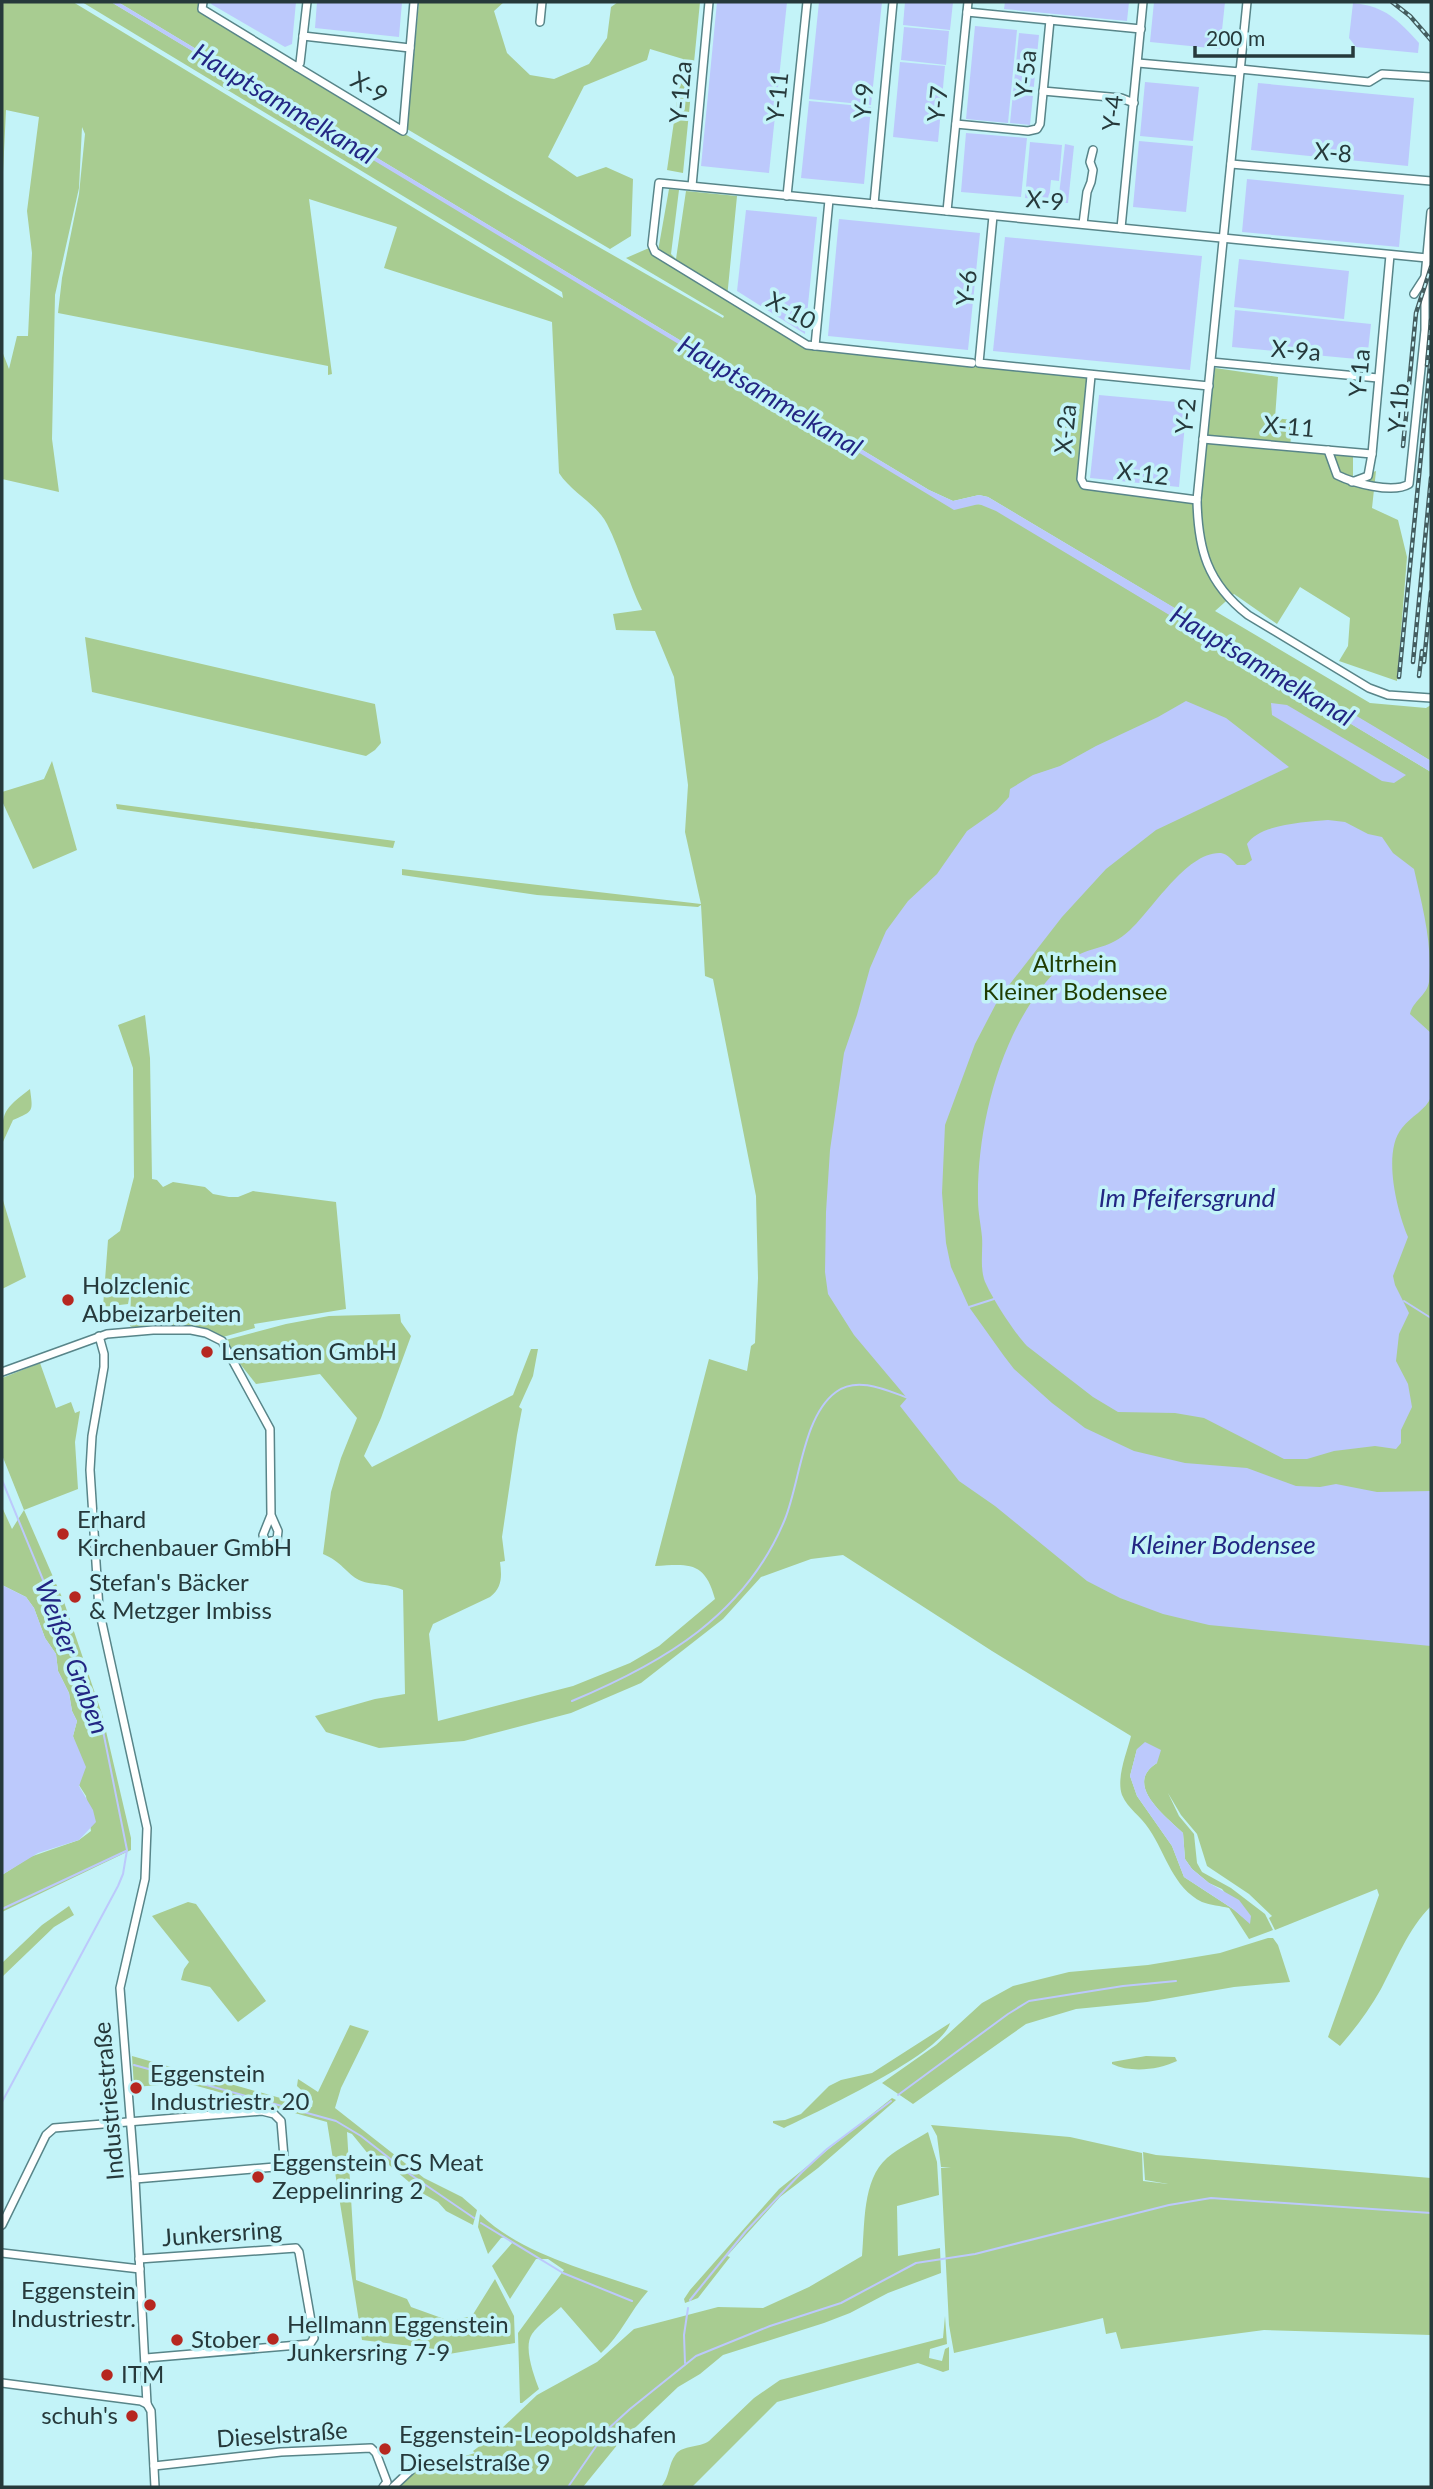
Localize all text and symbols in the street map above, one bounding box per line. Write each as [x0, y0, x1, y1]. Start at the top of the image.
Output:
scale bar [1195, 14, 1352, 58]
text: 200 m [1206, 25, 1265, 50]
water label: Hauptsammelkanal [187, 36, 382, 171]
street label: Y-5a [1008, 48, 1041, 99]
street label: Y-12a [662, 60, 697, 124]
street label: X-9 [346, 65, 393, 109]
street label: Y-11 [759, 70, 794, 123]
street label: Y-9 [846, 82, 879, 120]
street label: Y-7 [920, 84, 953, 123]
street label: Y-4 [1095, 93, 1128, 132]
street label: X-8 [1313, 135, 1353, 168]
street label: X-9 [1025, 183, 1065, 216]
street label: Y-6 [949, 268, 982, 307]
street label: X-10 [762, 284, 821, 335]
water label: Hauptsammelkanal [673, 328, 868, 463]
street label: X-9a [1270, 333, 1322, 366]
street label: Y-1a [1342, 348, 1375, 398]
street label: Y-1b [1381, 382, 1414, 434]
street label: Y-2 [1168, 396, 1201, 435]
street label: X-2a [1047, 403, 1082, 455]
street label: X-11 [1262, 409, 1316, 442]
street label: X-12 [1116, 455, 1171, 490]
water label: Hauptsammelkanal [1165, 598, 1360, 733]
park label: Altrhein Kleiner Bodensee [983, 948, 1167, 1005]
water label: Im Pfeifersgrund [1099, 1181, 1276, 1213]
place label: Holzclenic Abbeizarbeiten [82, 1270, 242, 1327]
marker: Holzclenic Abbeizarbeiten [60, 1292, 76, 1308]
place label: Lensation GmbH [221, 1336, 397, 1365]
marker: Lensation GmbH [199, 1344, 215, 1360]
place label: Erhard Kirchenbauer GmbH [77, 1504, 292, 1561]
marker: Erhard Kirchenbauer GmbH [55, 1526, 71, 1542]
water label: Kleiner Bodensee [1130, 1528, 1316, 1560]
place label: Stefan's Bäcker & Metzger Imbiss [89, 1567, 272, 1624]
water label: Weißer Graben [29, 1575, 117, 1738]
marker: Stefan's Bäcker & Metzger Imbiss [67, 1589, 83, 1605]
street label: Industriestraße [86, 2021, 129, 2182]
place label: Eggenstein Industriestr. 20 [150, 2058, 309, 2115]
marker: Eggenstein Industriestr. 20 [128, 2080, 144, 2096]
place label: Eggenstein CS Meat Zeppelinring 2 [272, 2147, 484, 2204]
marker: Eggenstein CS Meat Zeppelinring 2 [250, 2169, 266, 2185]
street label: Junkersring [161, 2214, 283, 2251]
place label: Eggenstein Industriestr. [11, 2275, 136, 2332]
marker: Eggenstein Industriestr. [142, 2297, 158, 2313]
place label: Hellmann Eggenstein Junkersring 7-9 [287, 2309, 509, 2366]
place label: Stober [191, 2324, 261, 2353]
marker: Hellmann Eggenstein Junkersring 7-9 [265, 2331, 281, 2347]
marker: Stober [169, 2332, 185, 2348]
place label: ITM [121, 2359, 164, 2388]
marker: ITM [99, 2367, 115, 2383]
place label: schuh's [41, 2400, 118, 2429]
marker: schuh's [124, 2408, 140, 2424]
street label: Dieselstraße [215, 2414, 348, 2453]
place label: Eggenstein-Leopoldshafen Dieselstraße 9 [399, 2419, 676, 2476]
marker: Eggenstein-Leopoldshafen Dieselstraße 9 [377, 2441, 393, 2457]

